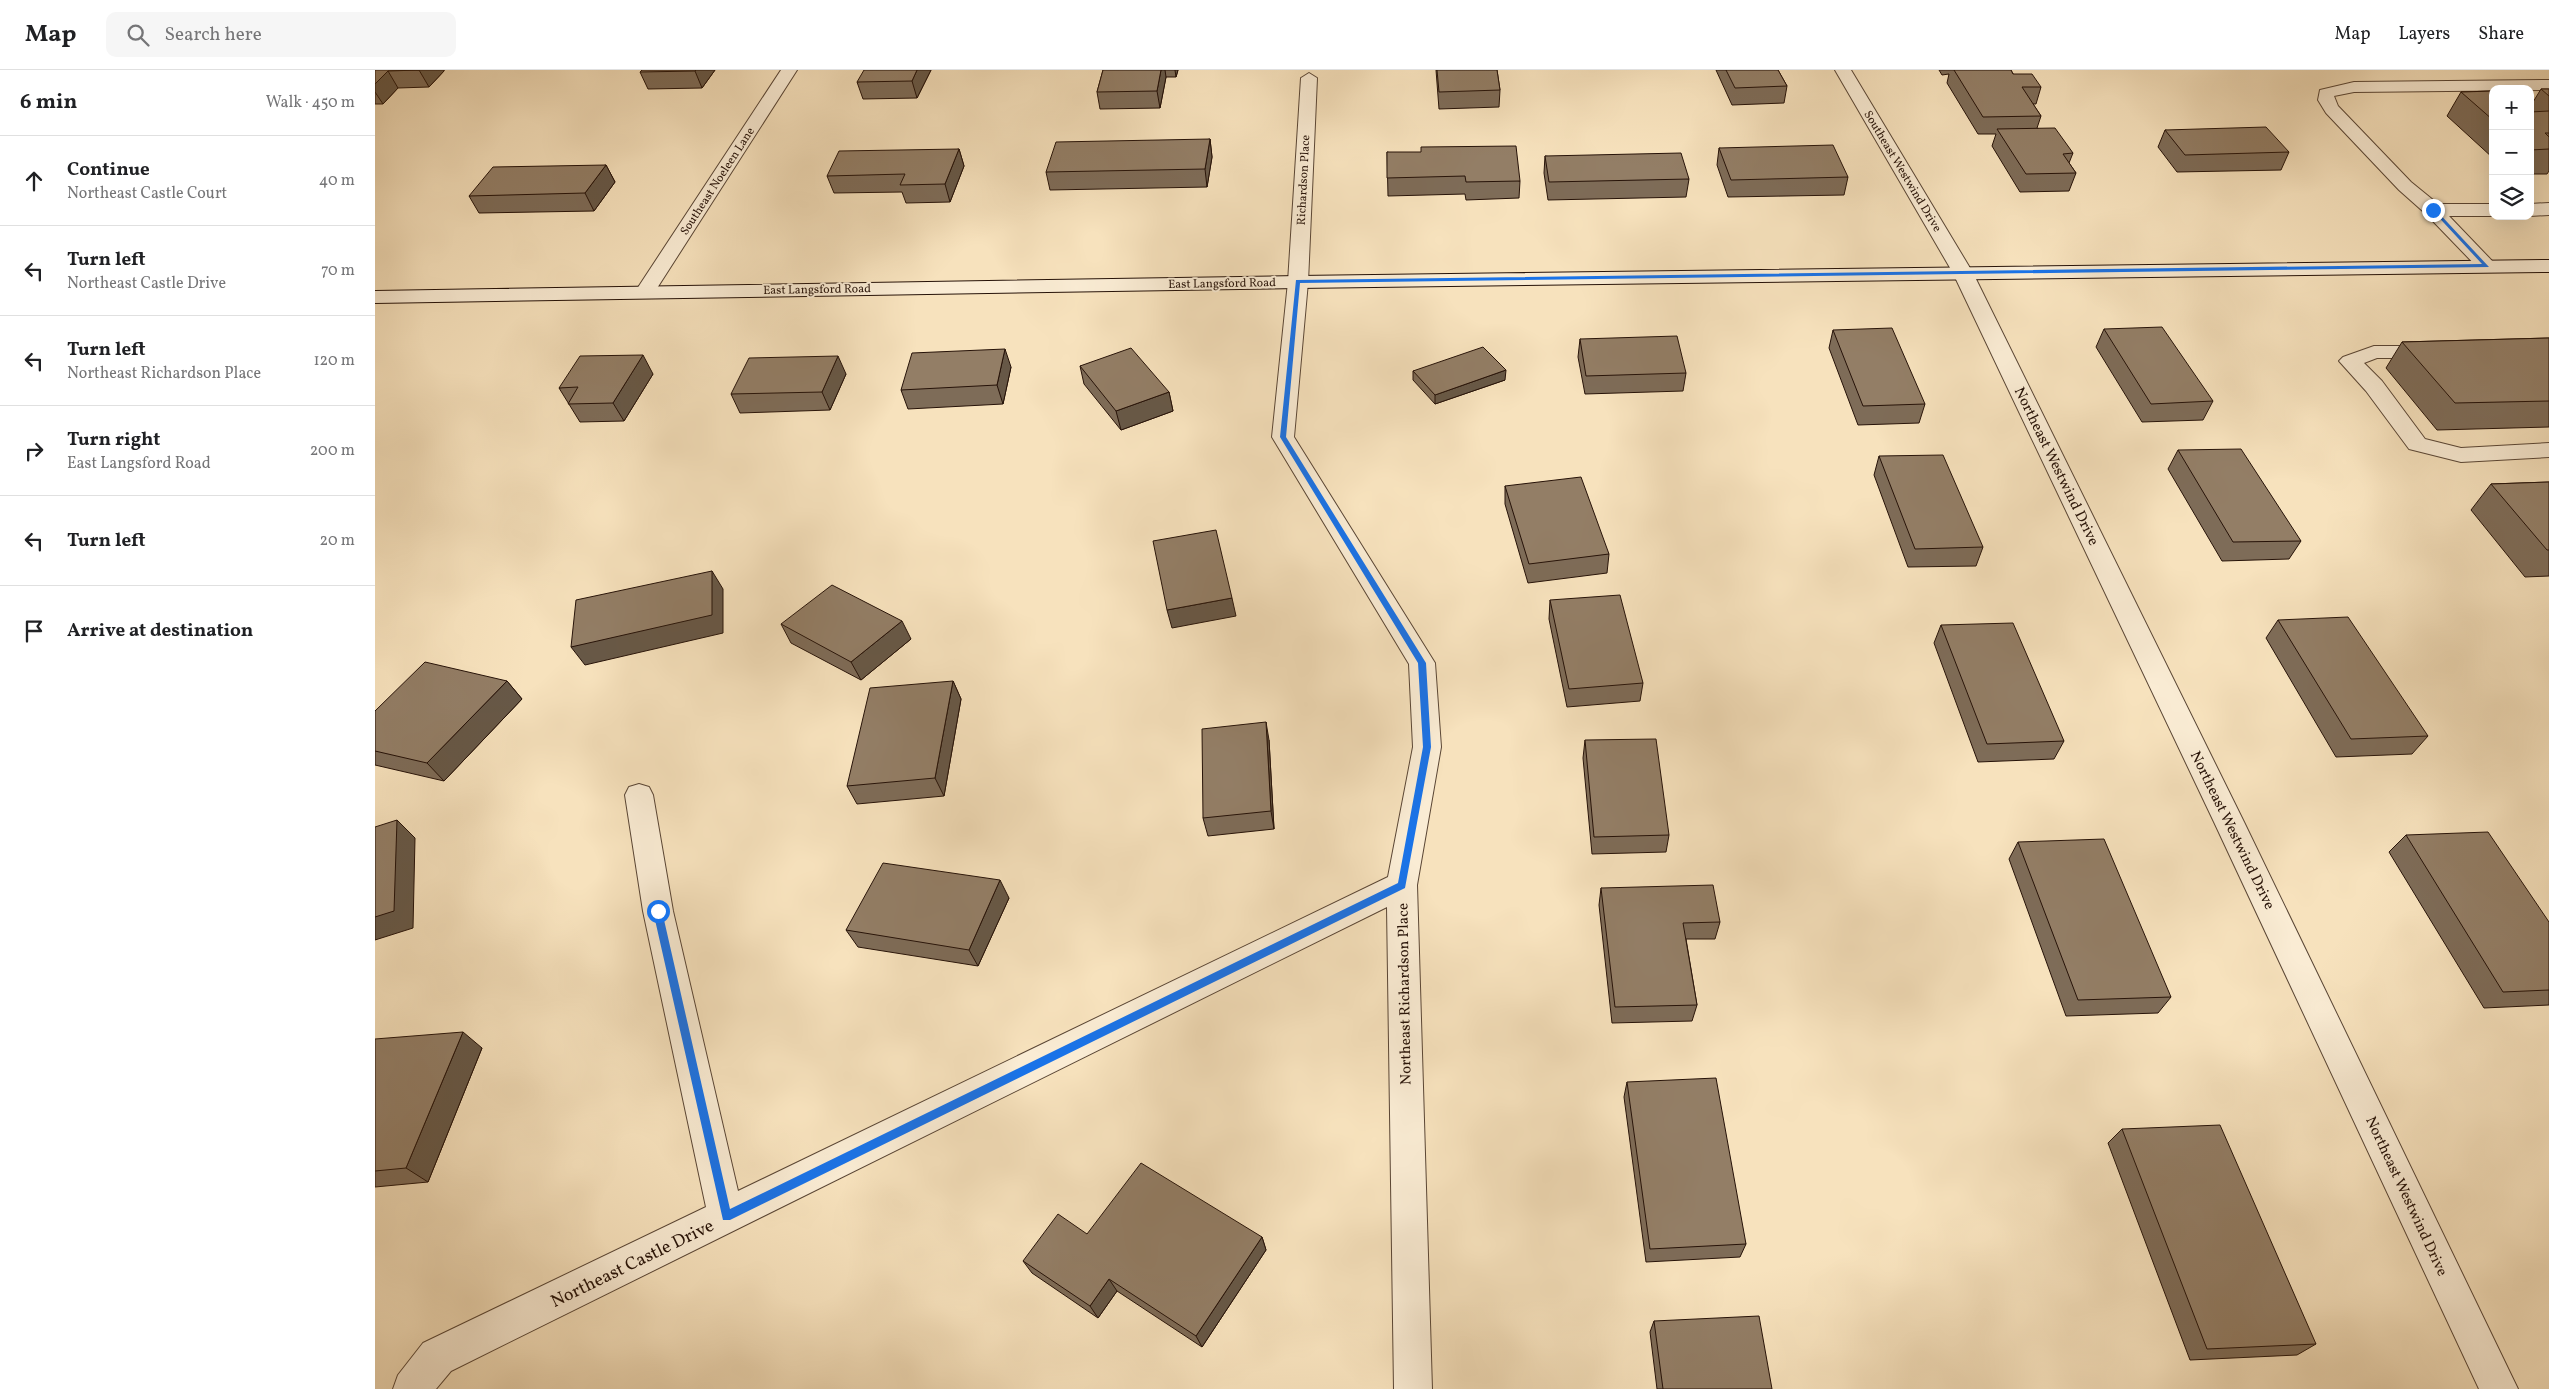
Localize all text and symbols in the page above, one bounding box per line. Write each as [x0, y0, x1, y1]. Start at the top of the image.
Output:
search box [106, 12, 456, 57]
text: Map [25, 18, 76, 52]
icon: search [124, 21, 152, 49]
text: Search here [164, 22, 262, 48]
text: Map [2334, 22, 2370, 47]
text: Layers [2398, 22, 2450, 47]
text: Share [2478, 22, 2524, 47]
map controls [2489, 85, 2534, 220]
button: + [2489, 85, 2534, 130]
text: 6 min [20, 88, 77, 117]
text: Walk · 450 m [266, 92, 355, 114]
street label: Southeast Westwind Drive [1860, 108, 1945, 235]
street label: Southeast Noeleen Lane [677, 124, 759, 239]
button: − [2489, 130, 2534, 175]
street label: Richardson Place [1294, 134, 1314, 226]
text: Continue [67, 157, 150, 183]
icon: ahead [20, 167, 48, 195]
text: 40 m [319, 170, 355, 192]
button: layers [2489, 175, 2534, 220]
text: Northeast Castle Court [67, 183, 227, 205]
route end [2422, 199, 2445, 222]
text: Turn left [67, 247, 146, 273]
icon: left [20, 257, 48, 285]
text: 70 m [321, 260, 355, 282]
text: Northeast Castle Drive [67, 273, 226, 295]
street label: East Langsford Road [1168, 275, 1276, 293]
street label: East Langsford Road [763, 281, 871, 299]
text: Turn left [67, 337, 146, 363]
icon: left [20, 347, 48, 375]
text: 120 m [313, 350, 355, 372]
text: Northeast Richardson Place [67, 363, 261, 385]
street label: Northeast Westwind Drive [2008, 384, 2103, 550]
text: Turn right [67, 427, 160, 453]
icon: right [20, 437, 48, 465]
text: 200 m [310, 440, 355, 462]
text: East Langsford Road [67, 453, 211, 475]
icon: left [20, 527, 48, 555]
text: Turn left [67, 528, 146, 554]
text: 20 m [320, 530, 355, 552]
icon: arrive [20, 617, 48, 645]
text: Arrive at destination [67, 618, 253, 644]
street label: Northeast Westwind Drive [2184, 748, 2279, 914]
route start [647, 900, 670, 923]
street label: Northeast Richardson Place [1393, 903, 1418, 1085]
street label: Northeast Westwind Drive [2359, 1113, 2452, 1280]
street label: Northeast Castle Drive [547, 1214, 719, 1315]

